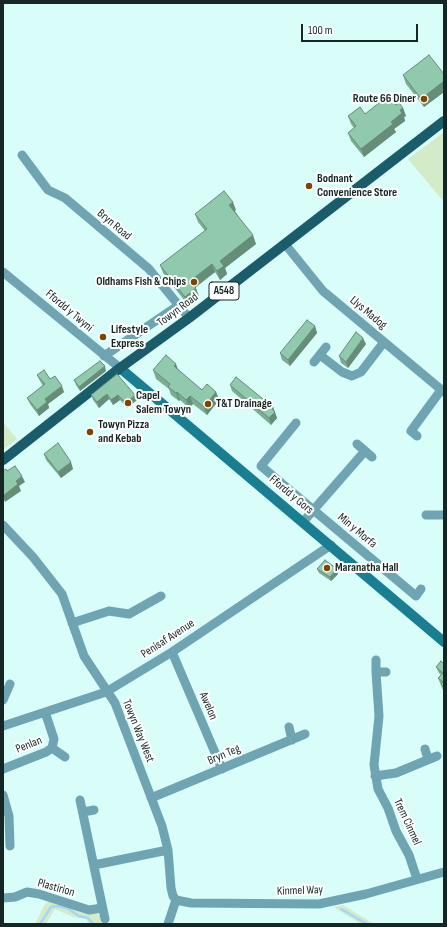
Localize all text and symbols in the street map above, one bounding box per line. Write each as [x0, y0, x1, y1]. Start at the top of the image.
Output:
scale bar [303, 16, 420, 42]
text: 100 m [308, 23, 333, 38]
place label: Route 66 Diner [353, 92, 416, 106]
marker: Route 66 Diner [419, 94, 429, 104]
place label: Bodnant Convenience Store [317, 172, 397, 200]
marker: Bodnant Convenience Store [304, 181, 314, 191]
street label: Bryn Road [94, 206, 134, 244]
place label: Oldhams Fish & Chips [96, 275, 186, 289]
marker: Oldhams Fish & Chips [189, 277, 199, 287]
road number: A548 [209, 282, 239, 300]
street label: Ffordd y Twyni [42, 287, 96, 335]
street label: Towyn Road [155, 290, 201, 330]
street label: Llys Madog [347, 293, 389, 333]
place label: Lifestyle Express [111, 323, 148, 351]
marker: Lifestyle Express [98, 332, 108, 342]
place label: Capel Salem Towyn [136, 389, 191, 417]
place label: T&T Drainage [216, 397, 272, 411]
marker: Capel Salem Towyn [123, 398, 133, 408]
marker: T&T Drainage [203, 399, 213, 409]
place label: Towyn Pizza and Kebab [98, 418, 149, 446]
marker: Towyn Pizza and Kebab [85, 427, 95, 437]
street label: Ffordd y Gors [266, 472, 316, 518]
street label: Min y Morfa [335, 511, 379, 551]
place label: Maranatha Hall [335, 561, 398, 575]
marker: Maranatha Hall [322, 563, 332, 573]
street label: Penisaf Avenue [139, 616, 197, 662]
street label: Awelon [196, 690, 220, 722]
street label: Towyn Way West [119, 698, 157, 764]
street label: Penlan [14, 733, 44, 757]
street label: Bryn Teg [205, 742, 243, 768]
street label: Trem Cinmel [390, 796, 424, 848]
street label: Plastirion [36, 876, 76, 900]
street label: Kinmel Way [277, 883, 323, 899]

